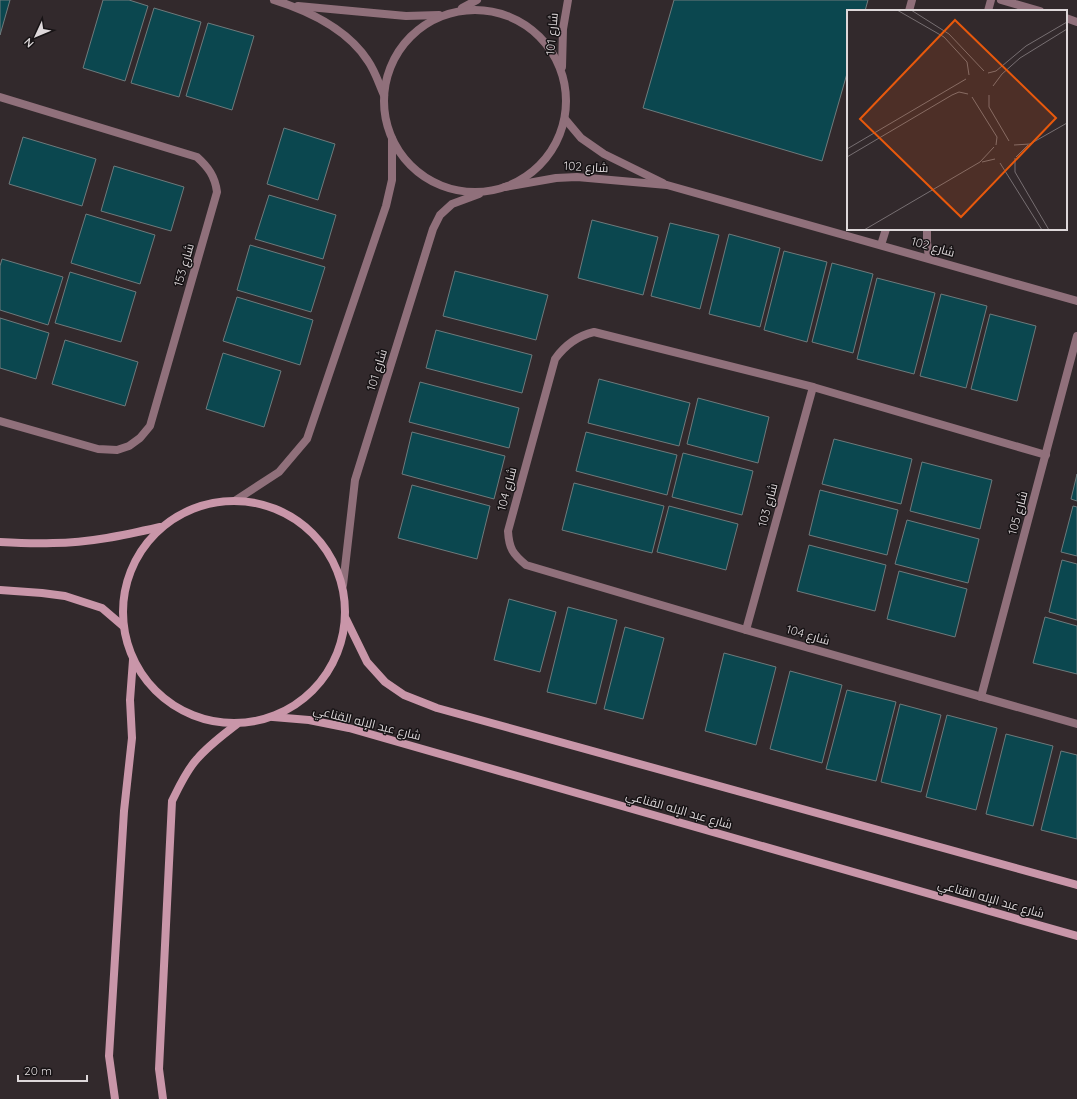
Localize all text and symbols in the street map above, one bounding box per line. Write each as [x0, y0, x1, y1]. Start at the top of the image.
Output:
inset map [847, 10, 1067, 230]
street label: شارع 101 [542, 12, 562, 56]
north arrow [16, 16, 56, 56]
text: N [21, 35, 37, 51]
street label: شارع 102 [563, 158, 609, 176]
street label: شارع 102 [909, 233, 957, 261]
street label: شارع 153 [170, 242, 198, 288]
street label: شارع 101 [363, 347, 391, 393]
street label: شارع 104 [494, 465, 520, 513]
street label: شارع 103 [755, 481, 781, 529]
street label: شارع 105 [1004, 489, 1032, 537]
street label: شارع 104 [784, 621, 832, 649]
street label: شارع عبد الإله القناعي [311, 702, 423, 746]
street label: شارع عبد الإله القناعي [623, 787, 734, 835]
street label: شارع عبد الإله القناعي [935, 876, 1046, 924]
scale bar [18, 1057, 87, 1083]
text: 20 m [24, 1063, 52, 1078]

